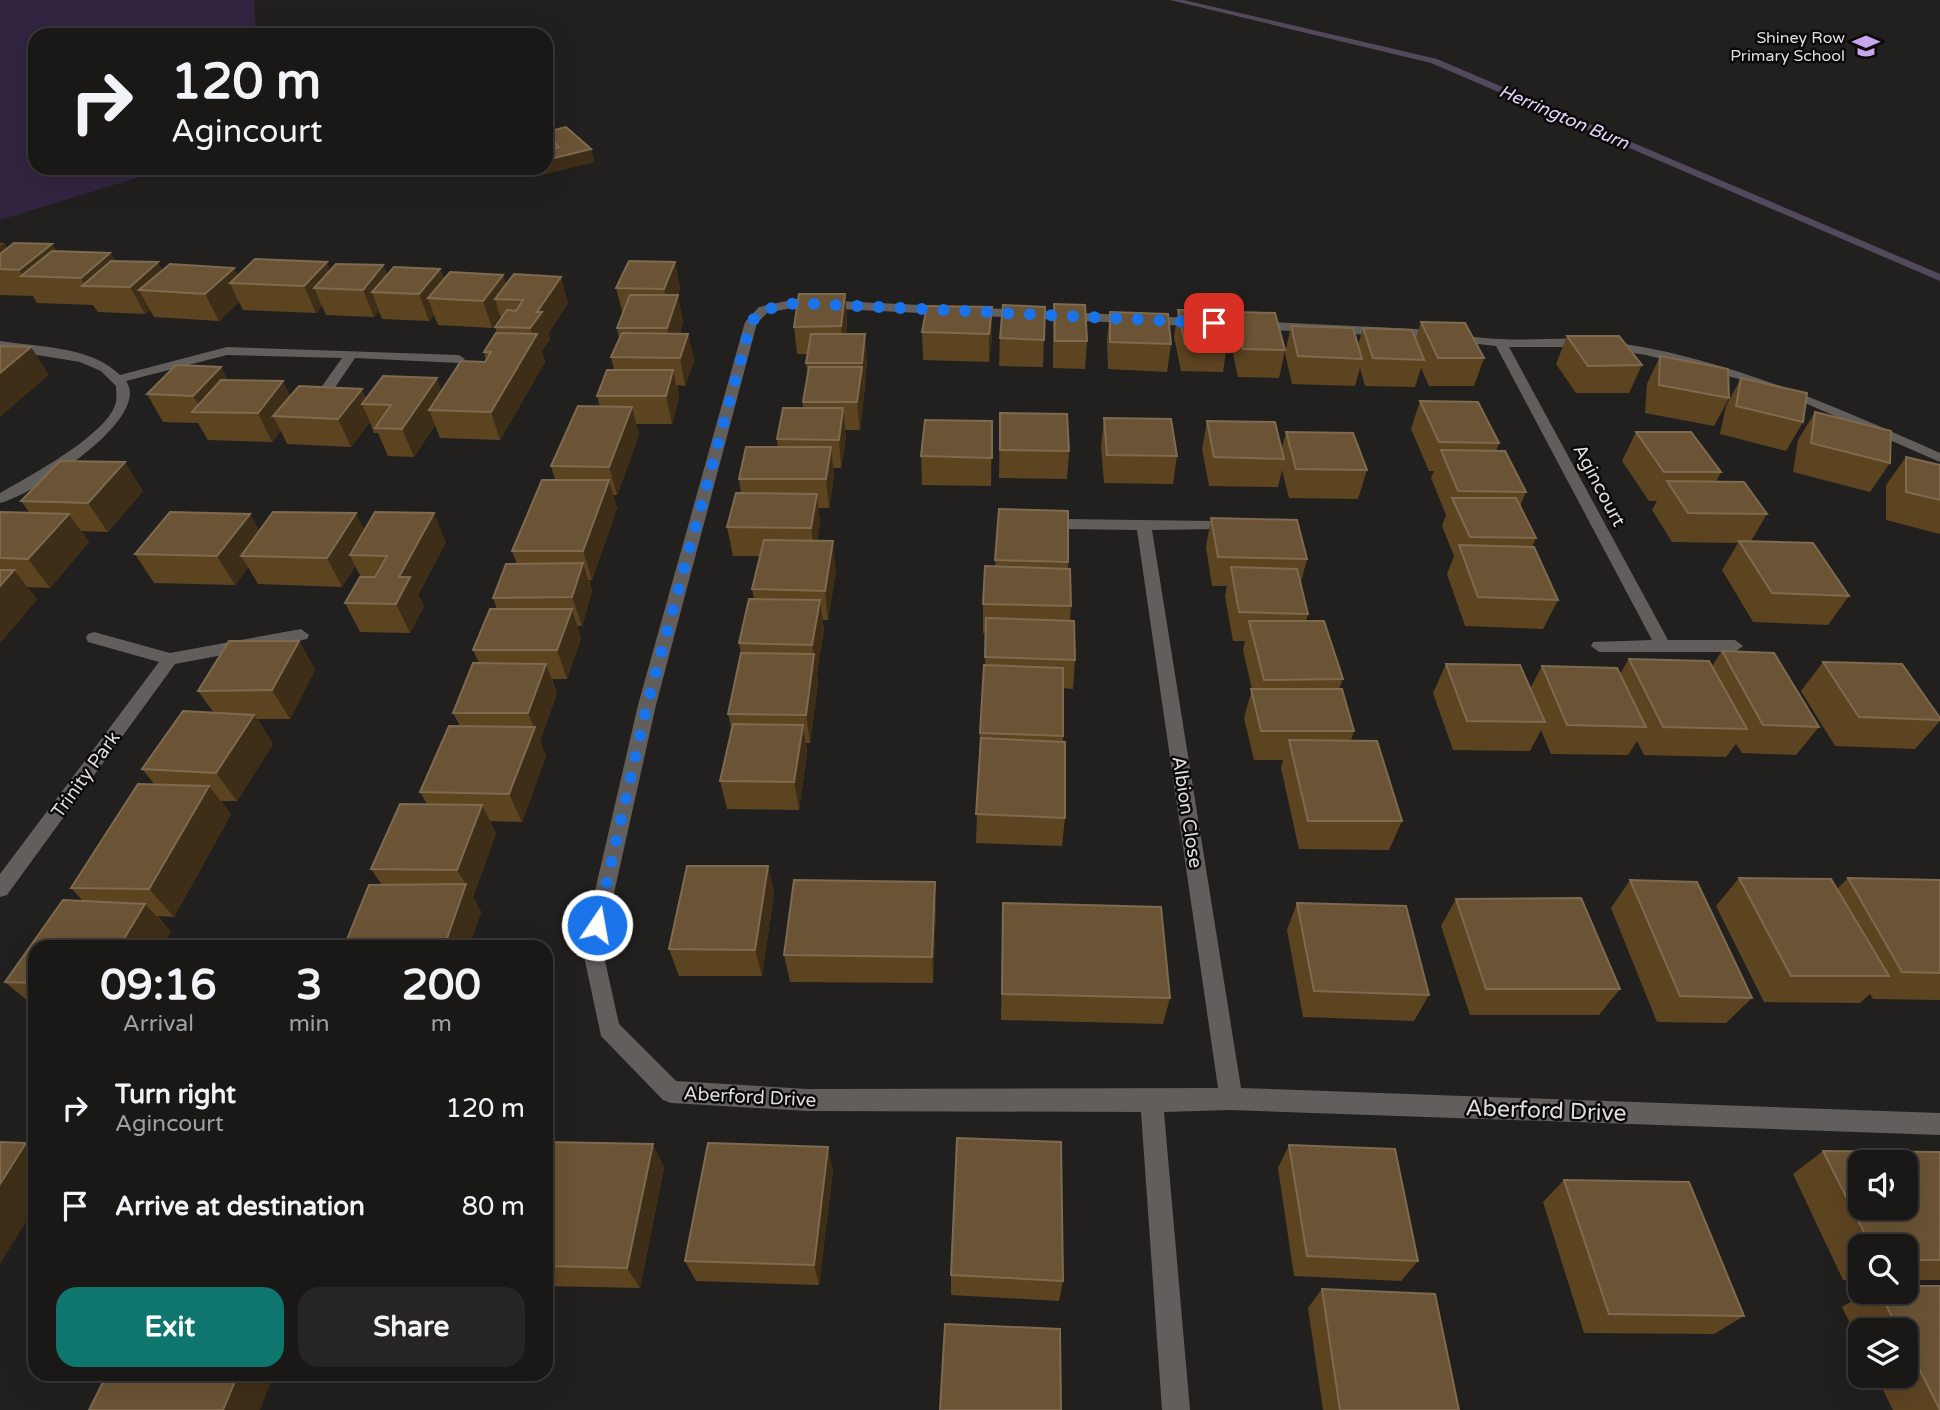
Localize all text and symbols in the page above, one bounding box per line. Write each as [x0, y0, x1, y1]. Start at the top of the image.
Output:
place label: Shiney Row Primary School [1730, 28, 1845, 66]
school or university icon: Shiney Row Primary School [1851, 31, 1881, 61]
text: 120 m [171, 53, 321, 112]
icon: right [56, 56, 147, 147]
water label: Herrington Burn [1496, 80, 1633, 155]
text: Agincourt [171, 113, 323, 151]
pin [1184, 293, 1244, 353]
icon: arrive [1195, 304, 1233, 342]
street label: Agincourt [1568, 441, 1630, 530]
street label: Trinity Park [47, 727, 125, 822]
street label: Albion Close [1167, 755, 1207, 870]
position arrow [560, 888, 634, 962]
text: 09:16 [100, 960, 217, 1011]
text: 3 [296, 960, 322, 1011]
text: 200 [402, 960, 481, 1011]
text: Arrival [123, 1010, 194, 1038]
text: min [289, 1010, 330, 1038]
text: m [431, 1010, 452, 1038]
text: Turn right [115, 1079, 236, 1110]
street label: Aberford Drive [683, 1083, 817, 1111]
icon: right [56, 1089, 94, 1127]
text: 120 m [445, 1093, 525, 1124]
street label: Aberford Drive [1465, 1094, 1627, 1128]
text: Agincourt [115, 1110, 224, 1138]
map controls [1848, 1150, 1918, 1388]
button: sound [1848, 1150, 1918, 1220]
icon: arrive [56, 1187, 94, 1225]
text: Arrive at destination [115, 1191, 365, 1222]
text: 80 m [462, 1191, 525, 1222]
button: search [1848, 1234, 1918, 1304]
button: Exit [56, 1287, 284, 1367]
button: Share [298, 1287, 525, 1367]
button: layers [1848, 1318, 1918, 1388]

